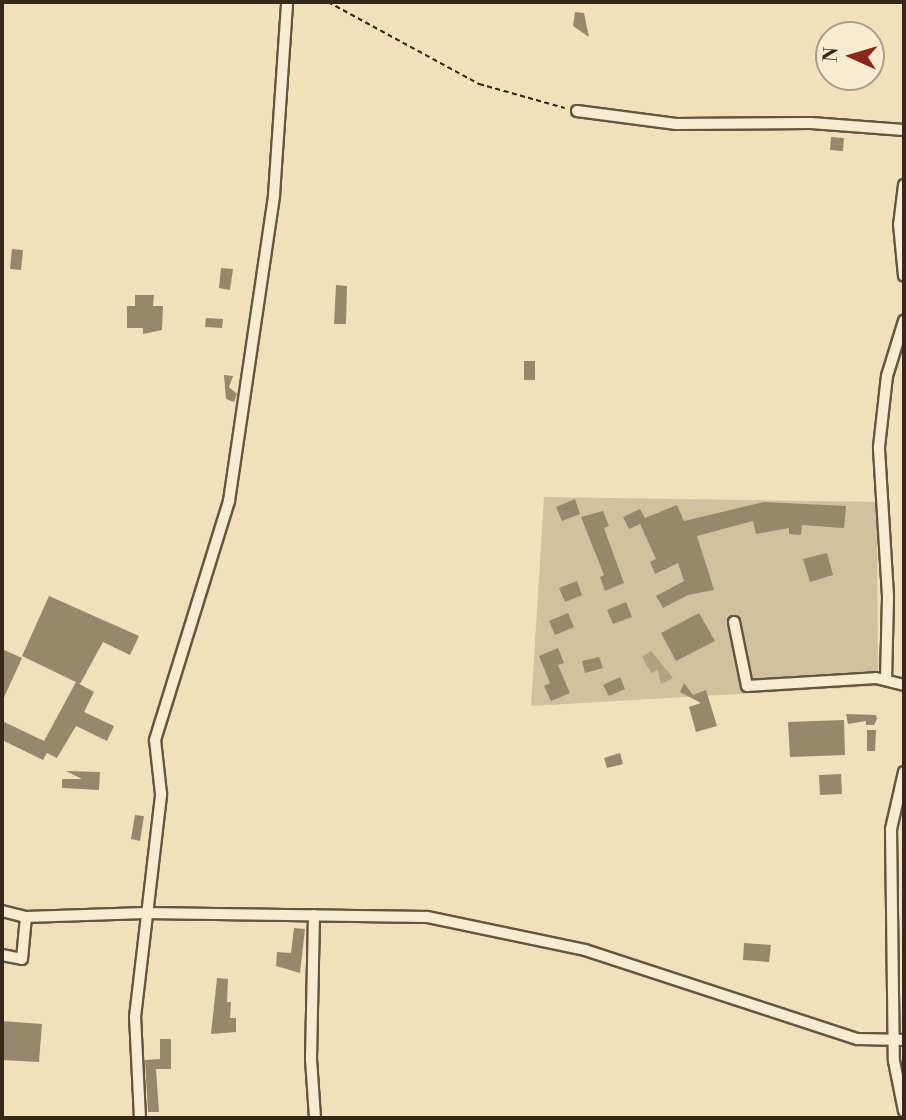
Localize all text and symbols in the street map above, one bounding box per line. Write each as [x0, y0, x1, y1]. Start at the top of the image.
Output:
north arrow [815, 21, 885, 91]
text: N [819, 46, 844, 63]

